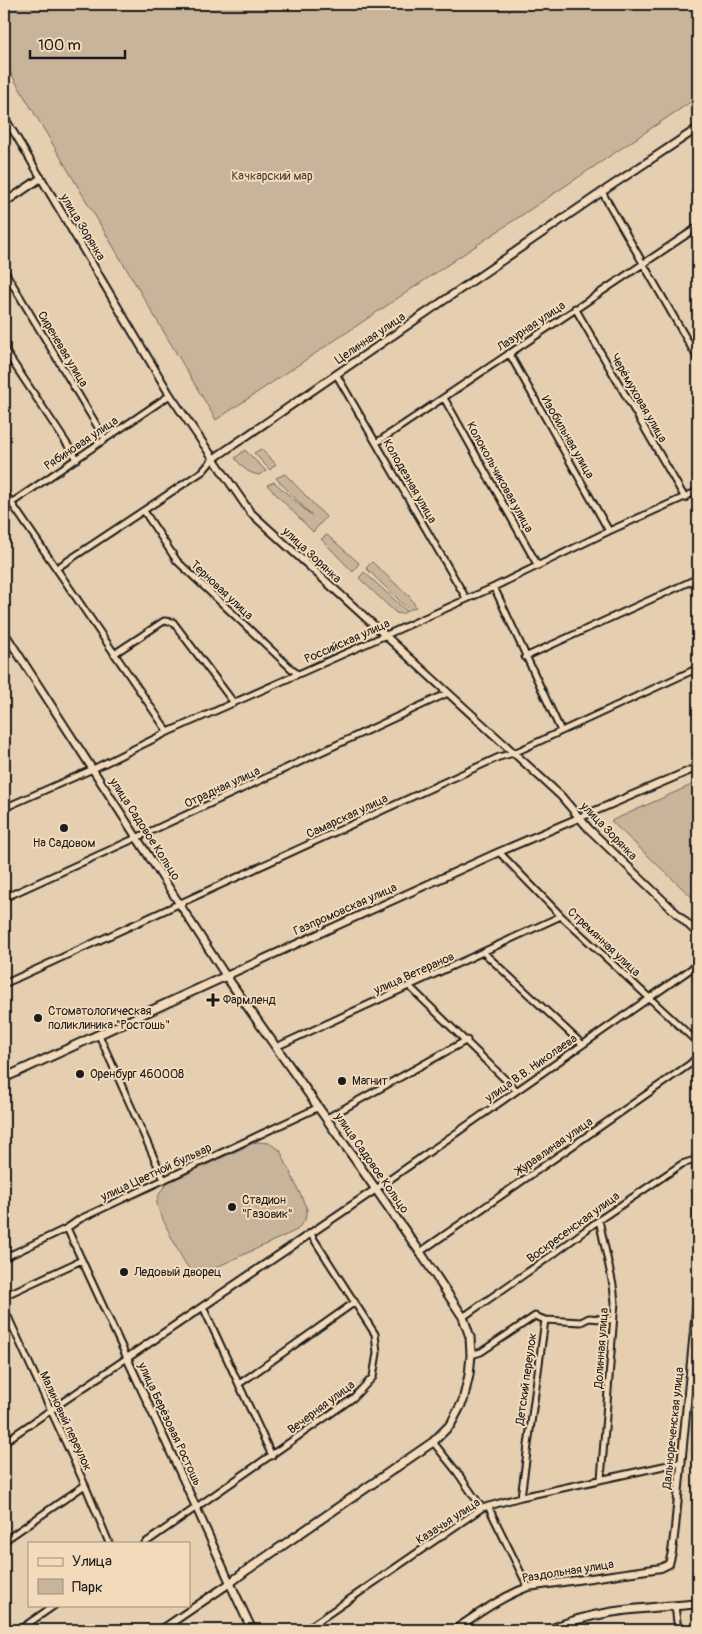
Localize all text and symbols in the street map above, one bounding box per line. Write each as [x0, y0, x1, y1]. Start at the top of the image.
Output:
scale bar [30, 28, 125, 60]
text: 100 m [38, 36, 81, 55]
park label: Качкарский мар [231, 169, 313, 184]
street label: улица Зорянка [56, 190, 109, 264]
street label: Лазурная улица [493, 298, 569, 355]
street label: Сиреневая улица [34, 309, 91, 390]
street label: Целинная улица [332, 309, 409, 367]
street label: Черёмуховая улица [607, 351, 670, 446]
street label: Изобильная улица [538, 393, 598, 482]
street label: Рябиновая улица [41, 413, 121, 474]
street label: Колокольчиковая улица [463, 419, 536, 536]
street label: Колодезная улица [379, 436, 440, 526]
street label: улица Зорянка [278, 524, 345, 587]
street label: Терновая улица [187, 558, 256, 624]
street label: Российская улица [302, 616, 393, 667]
street label: Отрадная улица [182, 763, 263, 812]
street label: улица Садовое Кольцо [105, 774, 184, 884]
street label: Самарская улица [304, 791, 391, 842]
street label: улица Зорянка [576, 798, 640, 864]
marker: На Садовом [58, 822, 70, 834]
place label: На Садовом [33, 836, 95, 851]
street label: Газпромовская улица [291, 880, 400, 939]
street label: Стремянная улица [564, 905, 644, 980]
street label: улица Ветеранов [371, 949, 457, 998]
place label: Фармленд [223, 993, 276, 1008]
marker: Фармленд [207, 994, 219, 1006]
place label: Стоматологическая поликлиника "Ростошь" [48, 1004, 170, 1033]
marker: Стоматологическая поликлиника "Ростошь" [32, 1012, 44, 1024]
street label: улица В.В. Николаева [482, 1031, 580, 1106]
place label: Оренбург 460008 [90, 1067, 184, 1082]
marker: Оренбург 460008 [74, 1068, 86, 1080]
place label: Магнит [352, 1074, 388, 1089]
marker: Магнит [336, 1075, 348, 1087]
street label: улица Садовое Кольцо [331, 1109, 412, 1217]
street label: Журавлиная улица [511, 1114, 596, 1180]
street label: улица Цветной бульвар [97, 1140, 214, 1205]
street label: Воскресенская улица [524, 1188, 623, 1266]
place label: Стадион "Газовик" [242, 1193, 293, 1222]
marker: Стадион "Газовик" [226, 1201, 238, 1213]
place label: Ледовый дворец [133, 1265, 222, 1280]
marker: Ледовый дворец [118, 1266, 130, 1278]
street label: Долинная улица [591, 1307, 612, 1390]
street label: Детский переулок [512, 1332, 540, 1427]
street label: улица Берёзовая Ростошь [134, 1359, 205, 1488]
street label: Дальнореченская улица [660, 1366, 687, 1491]
street label: Малиновый переулок [36, 1369, 95, 1473]
street label: Вечерняя улица [285, 1377, 358, 1437]
street label: Казачья улица [413, 1495, 484, 1548]
legend [28, 1542, 190, 1606]
text: Улица [72, 1552, 112, 1571]
street label: Раздольная улица [521, 1557, 615, 1586]
text: Парк [72, 1578, 103, 1597]

